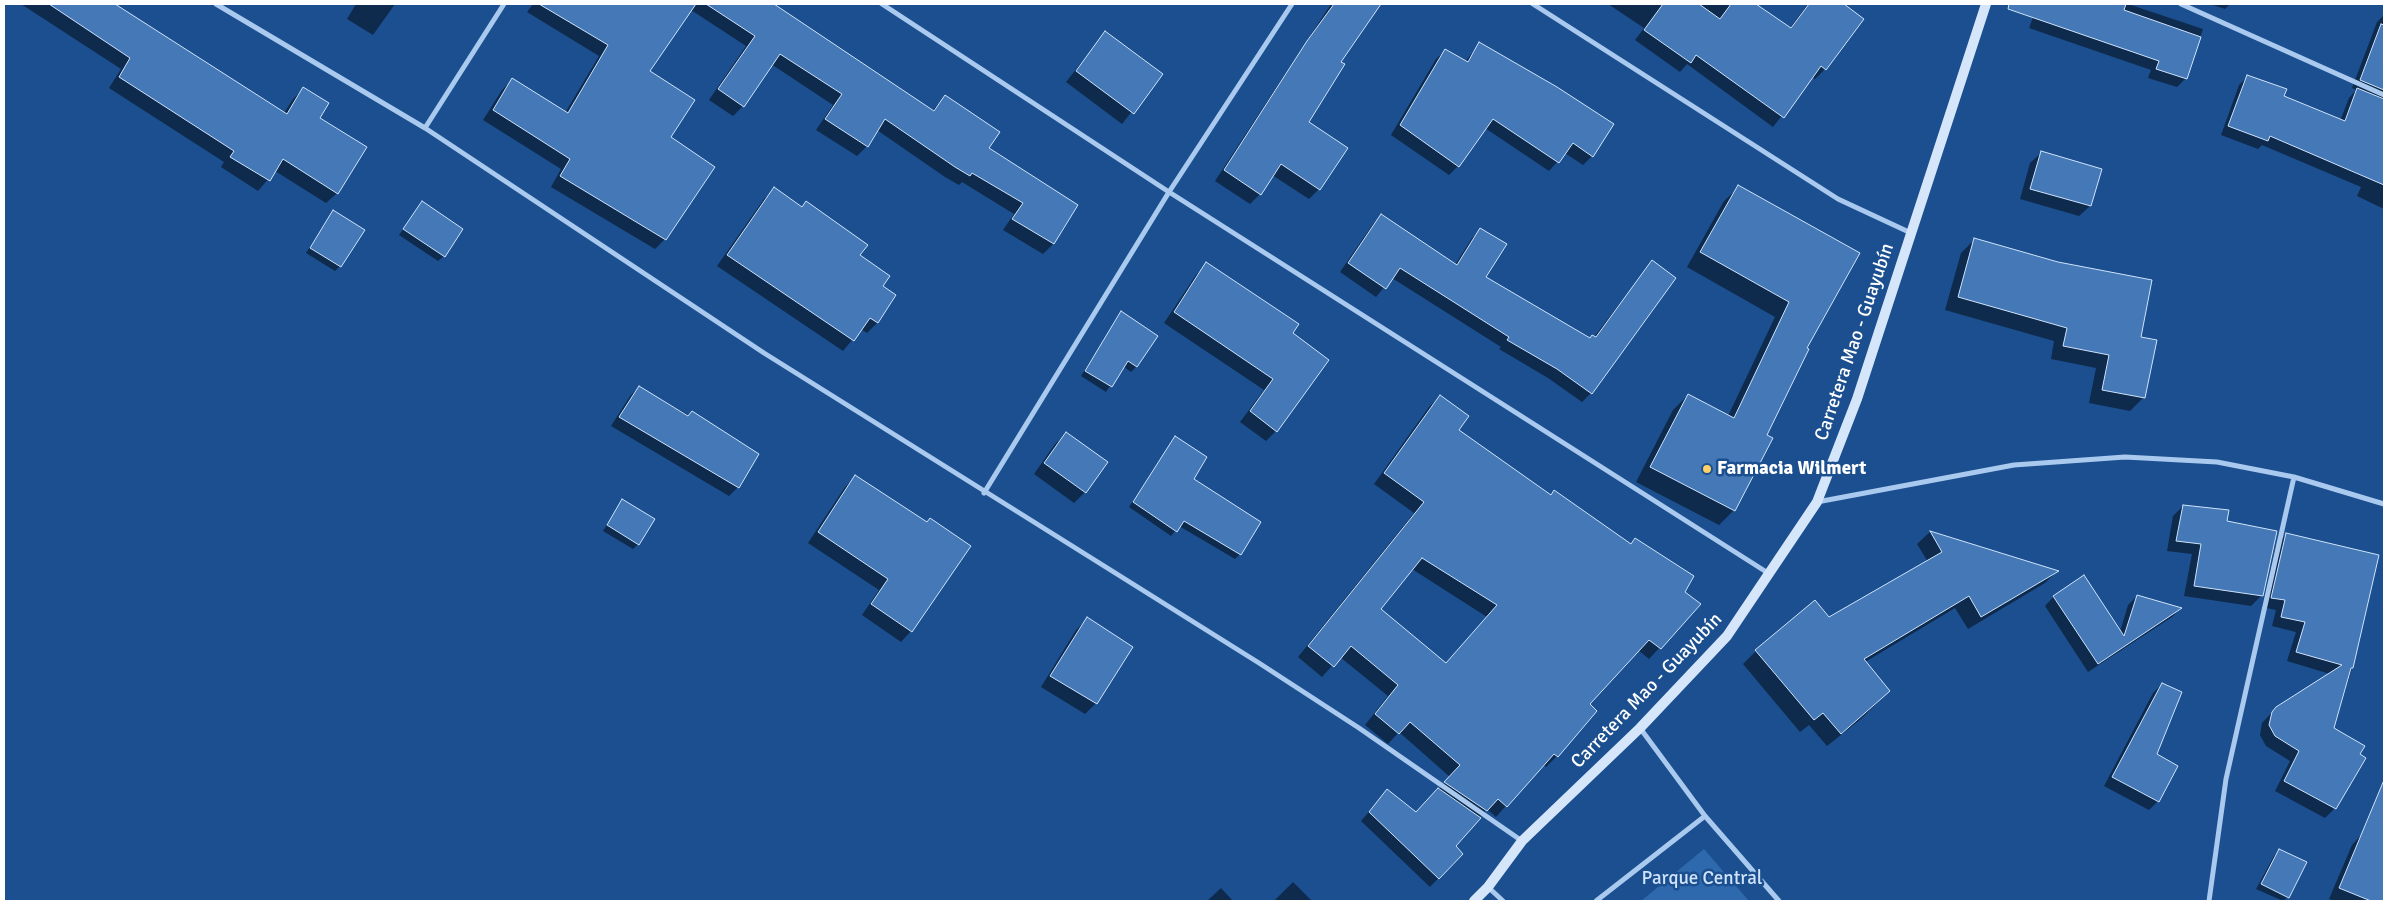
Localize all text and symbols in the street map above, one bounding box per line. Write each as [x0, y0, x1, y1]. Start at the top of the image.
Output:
street label: Carretera Mao - Guayubín [1810, 240, 1900, 444]
place label: Farmacia Wilmert [1717, 458, 1866, 480]
marker: Farmacia Wilmert [1701, 463, 1713, 475]
street label: Carretera Mao - Guayubín [1567, 608, 1727, 774]
park label: Parque Central [1642, 868, 1762, 890]

